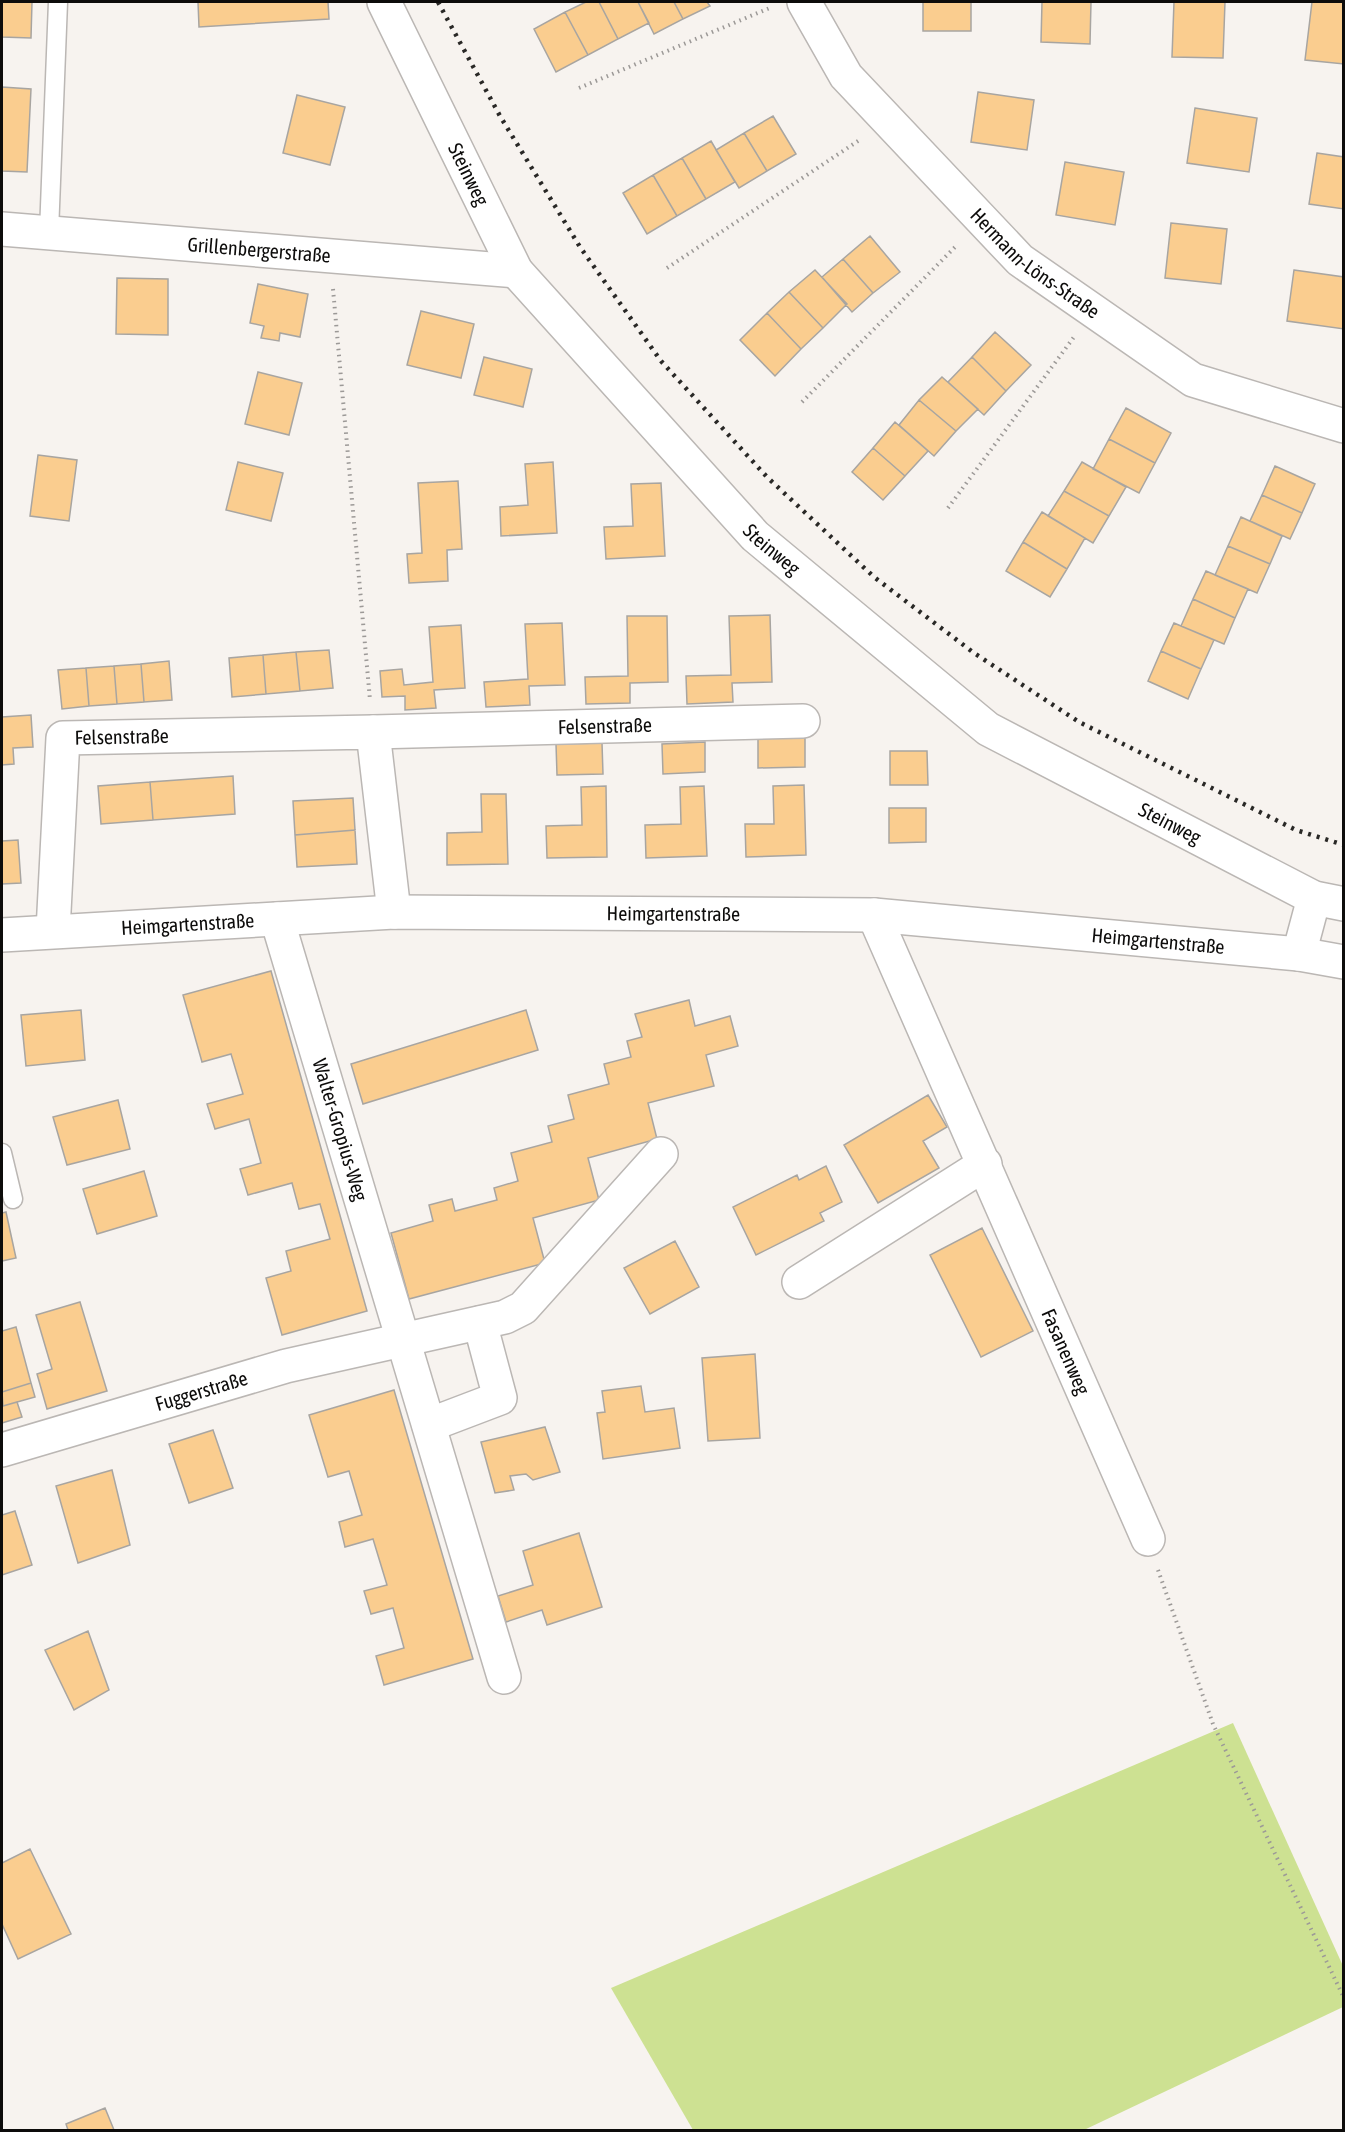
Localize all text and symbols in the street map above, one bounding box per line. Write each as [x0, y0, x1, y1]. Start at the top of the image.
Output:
street label: Steinweg [444, 139, 494, 210]
street label: Hermann-Löns-Straße [966, 203, 1104, 323]
street label: Grillenbergerstraße [187, 232, 332, 267]
street label: Steinweg [739, 519, 805, 580]
street label: Felsenstraße [558, 713, 652, 738]
street label: Felsenstraße [74, 724, 169, 749]
street label: Steinweg [1135, 797, 1205, 849]
street label: Heimgartenstraße [607, 901, 740, 925]
street label: Heimgartenstraße [120, 908, 255, 939]
street label: Heimgartenstraße [1091, 923, 1226, 958]
street label: Walter-Gropius-Weg [308, 1056, 373, 1204]
street label: Fasanenweg [1037, 1305, 1095, 1398]
street label: Fuggerstraße [152, 1366, 250, 1415]

